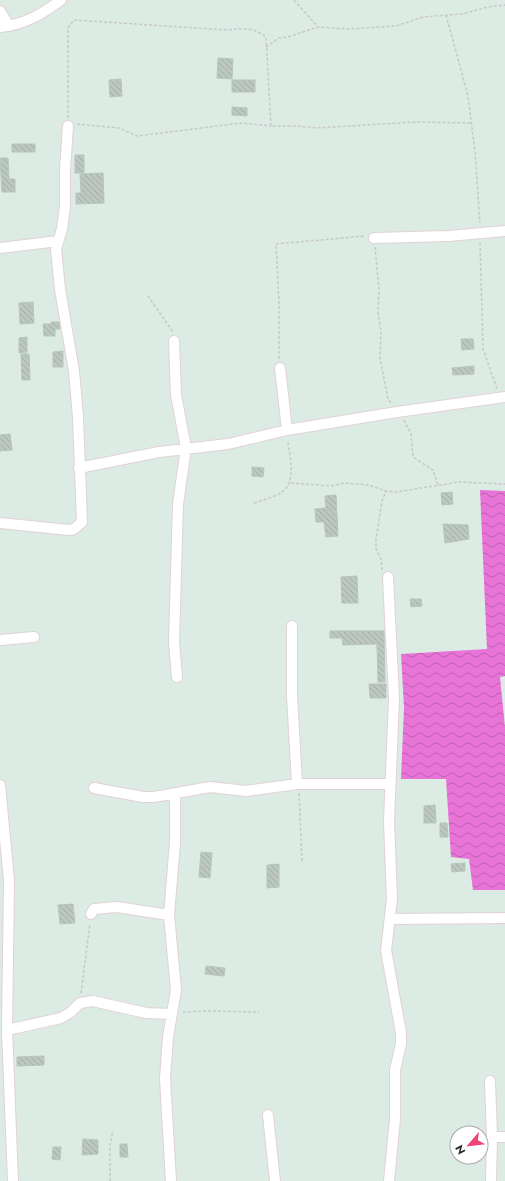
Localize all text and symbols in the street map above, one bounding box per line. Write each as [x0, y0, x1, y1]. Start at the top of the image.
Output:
north arrow [449, 1125, 489, 1165]
text: N [451, 1142, 469, 1157]

